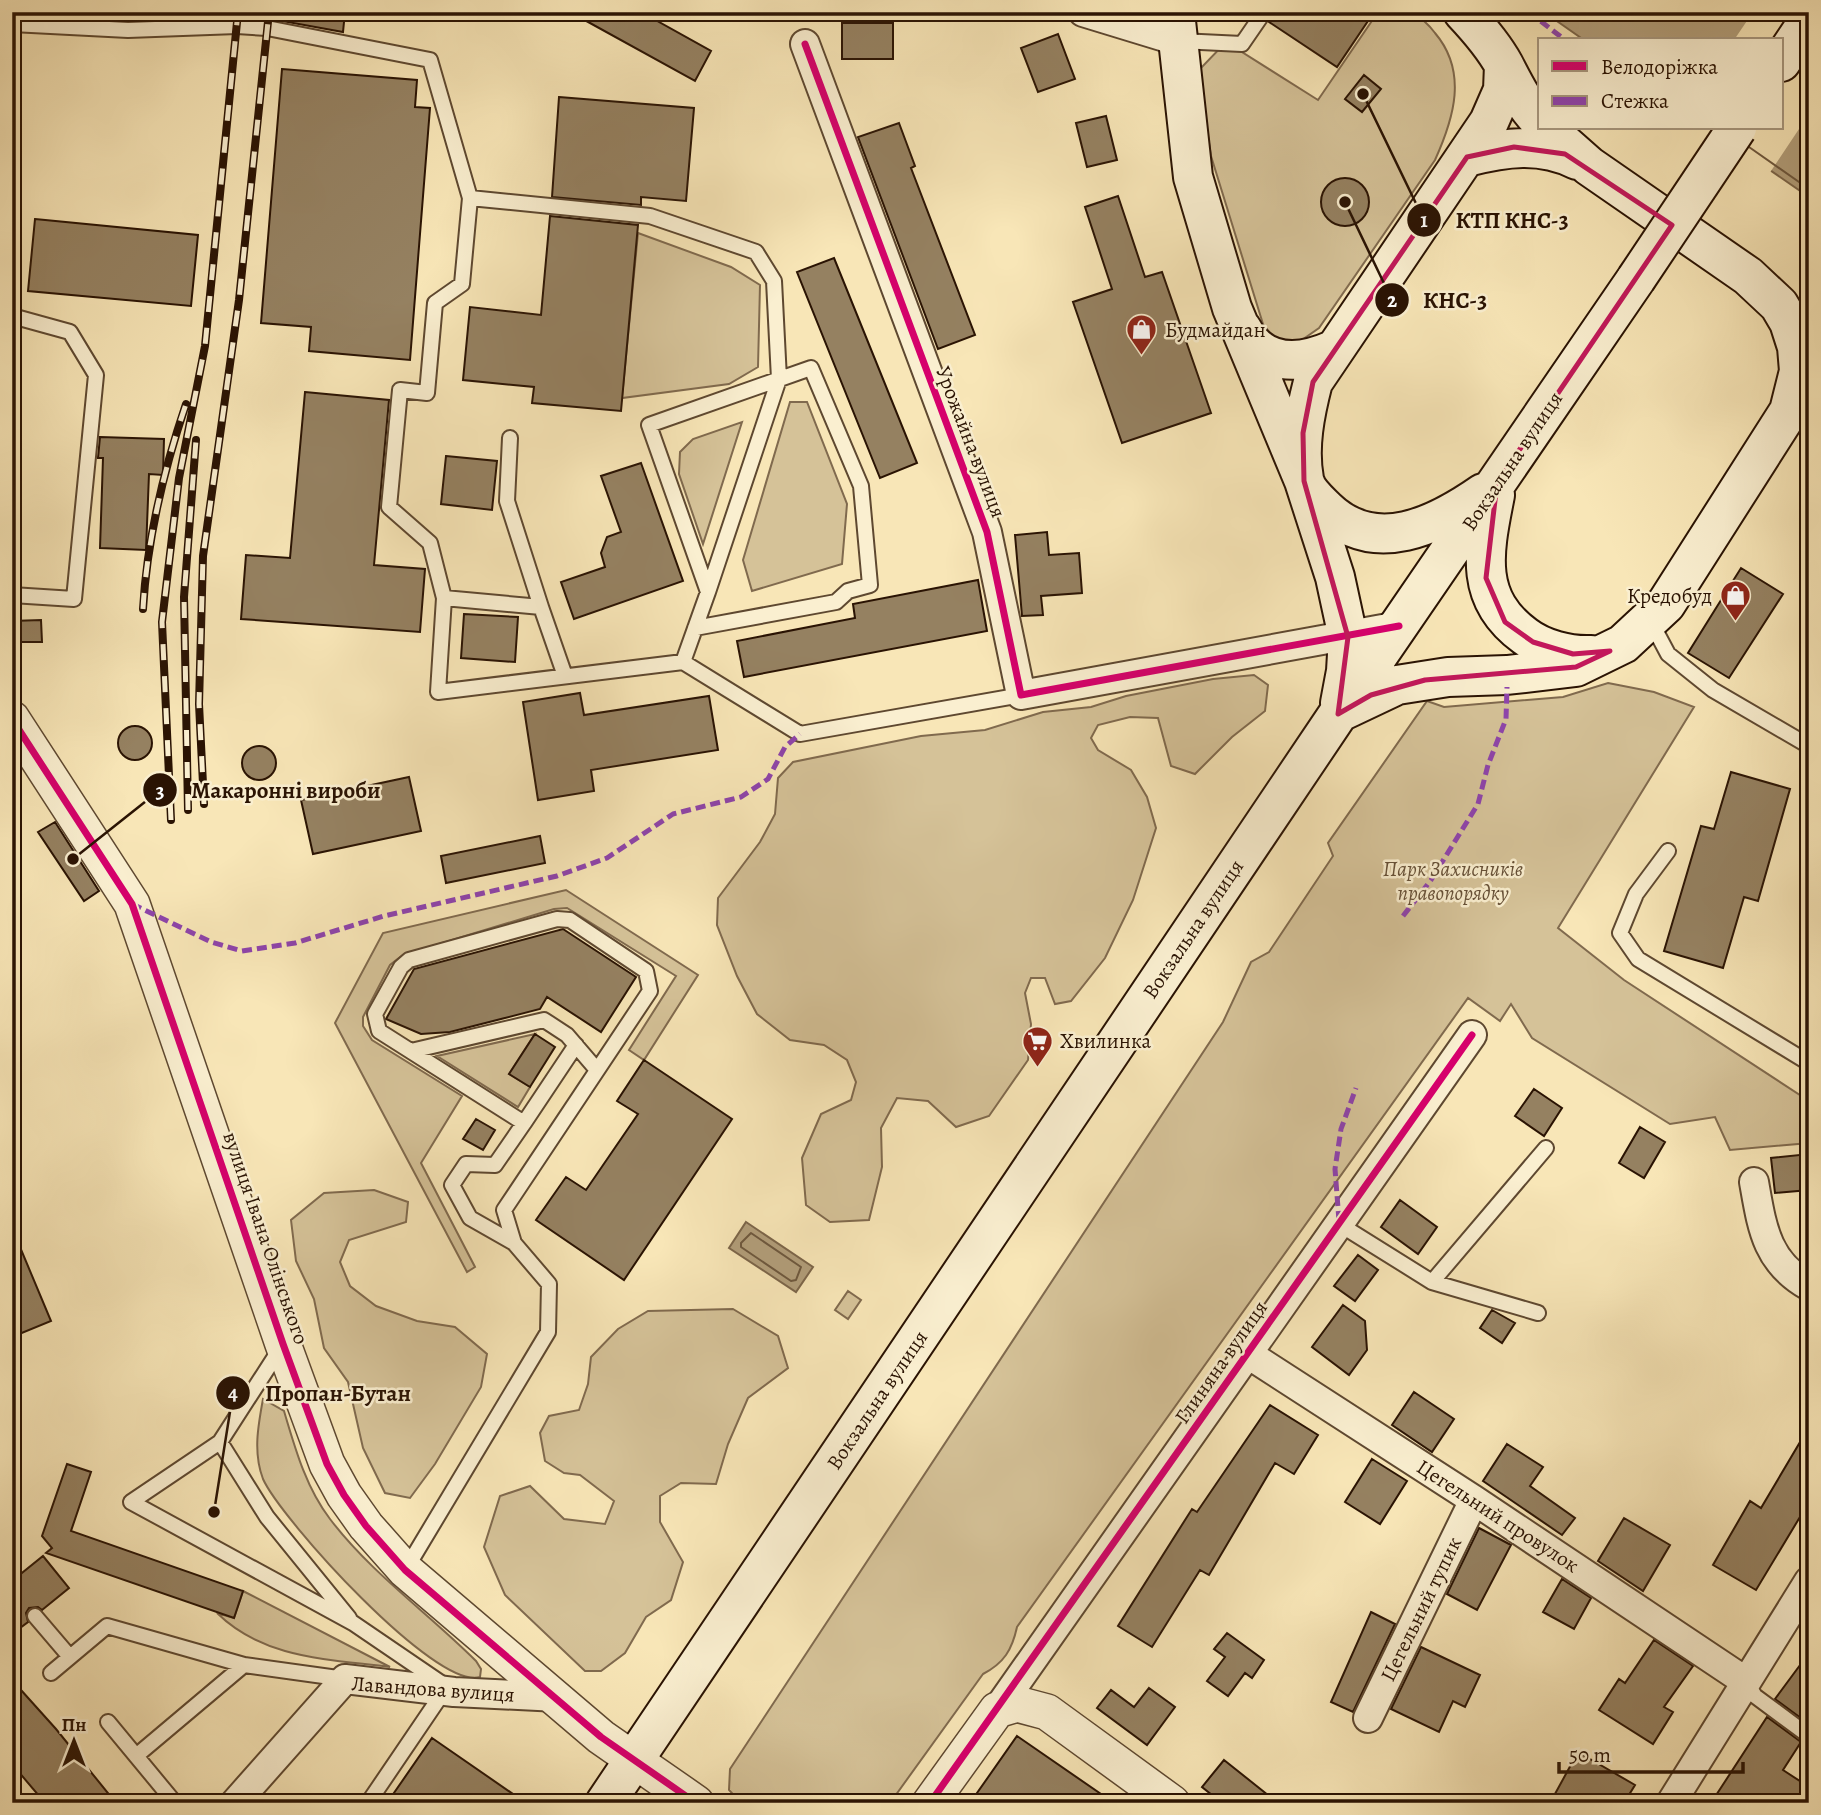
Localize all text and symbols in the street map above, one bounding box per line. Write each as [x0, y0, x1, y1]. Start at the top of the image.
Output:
legend [1538, 38, 1783, 130]
text: Велодоріжка [1601, 53, 1718, 81]
text: Стежка [1601, 87, 1669, 115]
callout: КТП КНС-3 [1406, 198, 1583, 242]
text: КТП КНС-3 [1455, 205, 1569, 236]
text: 1 [1420, 206, 1428, 234]
callout: КНС-3 [1374, 278, 1501, 322]
text: КНС-3 [1423, 285, 1487, 316]
text: 2 [1387, 286, 1397, 314]
shop icon: Будмайдан [1125, 313, 1159, 357]
place label: Будмайдан [1165, 316, 1266, 344]
street label: Урожайна вулиця [929, 362, 1013, 522]
street label: Вокзальна вулиця [1455, 386, 1569, 536]
shop icon: Кредобуд [1718, 579, 1752, 623]
place label: Кредобуд [1627, 582, 1712, 610]
callout: Макаронні вироби [143, 768, 395, 812]
text: Макаронні вироби [191, 775, 381, 806]
text: 3 [155, 777, 165, 805]
street label: Вокзальна вулиця [1136, 854, 1250, 1004]
park label: Парк Захисників правопорядку [1383, 855, 1523, 907]
supermarket icon: Хвилинка [1020, 1024, 1054, 1068]
place label: Хвилинка [1060, 1027, 1152, 1055]
street label: вулиця Івана Олінського [216, 1128, 316, 1348]
street label: Глиняна вулиця [1168, 1295, 1274, 1429]
street label: Вокзальна вулиця [820, 1325, 934, 1475]
callout: Пропан-Бутан [216, 1371, 425, 1415]
text: Пропан-Бутан [265, 1378, 411, 1409]
text: 4 [228, 1379, 238, 1407]
street label: Цегельний провулок [1411, 1453, 1585, 1579]
street label: Цегельний тупик [1374, 1532, 1468, 1686]
street label: Лавандова вулиця [350, 1669, 516, 1709]
north arrow [38, 1706, 108, 1776]
text: Пн [62, 1712, 86, 1738]
scale bar [1559, 1731, 1742, 1775]
text: 50 m [1569, 1741, 1611, 1769]

